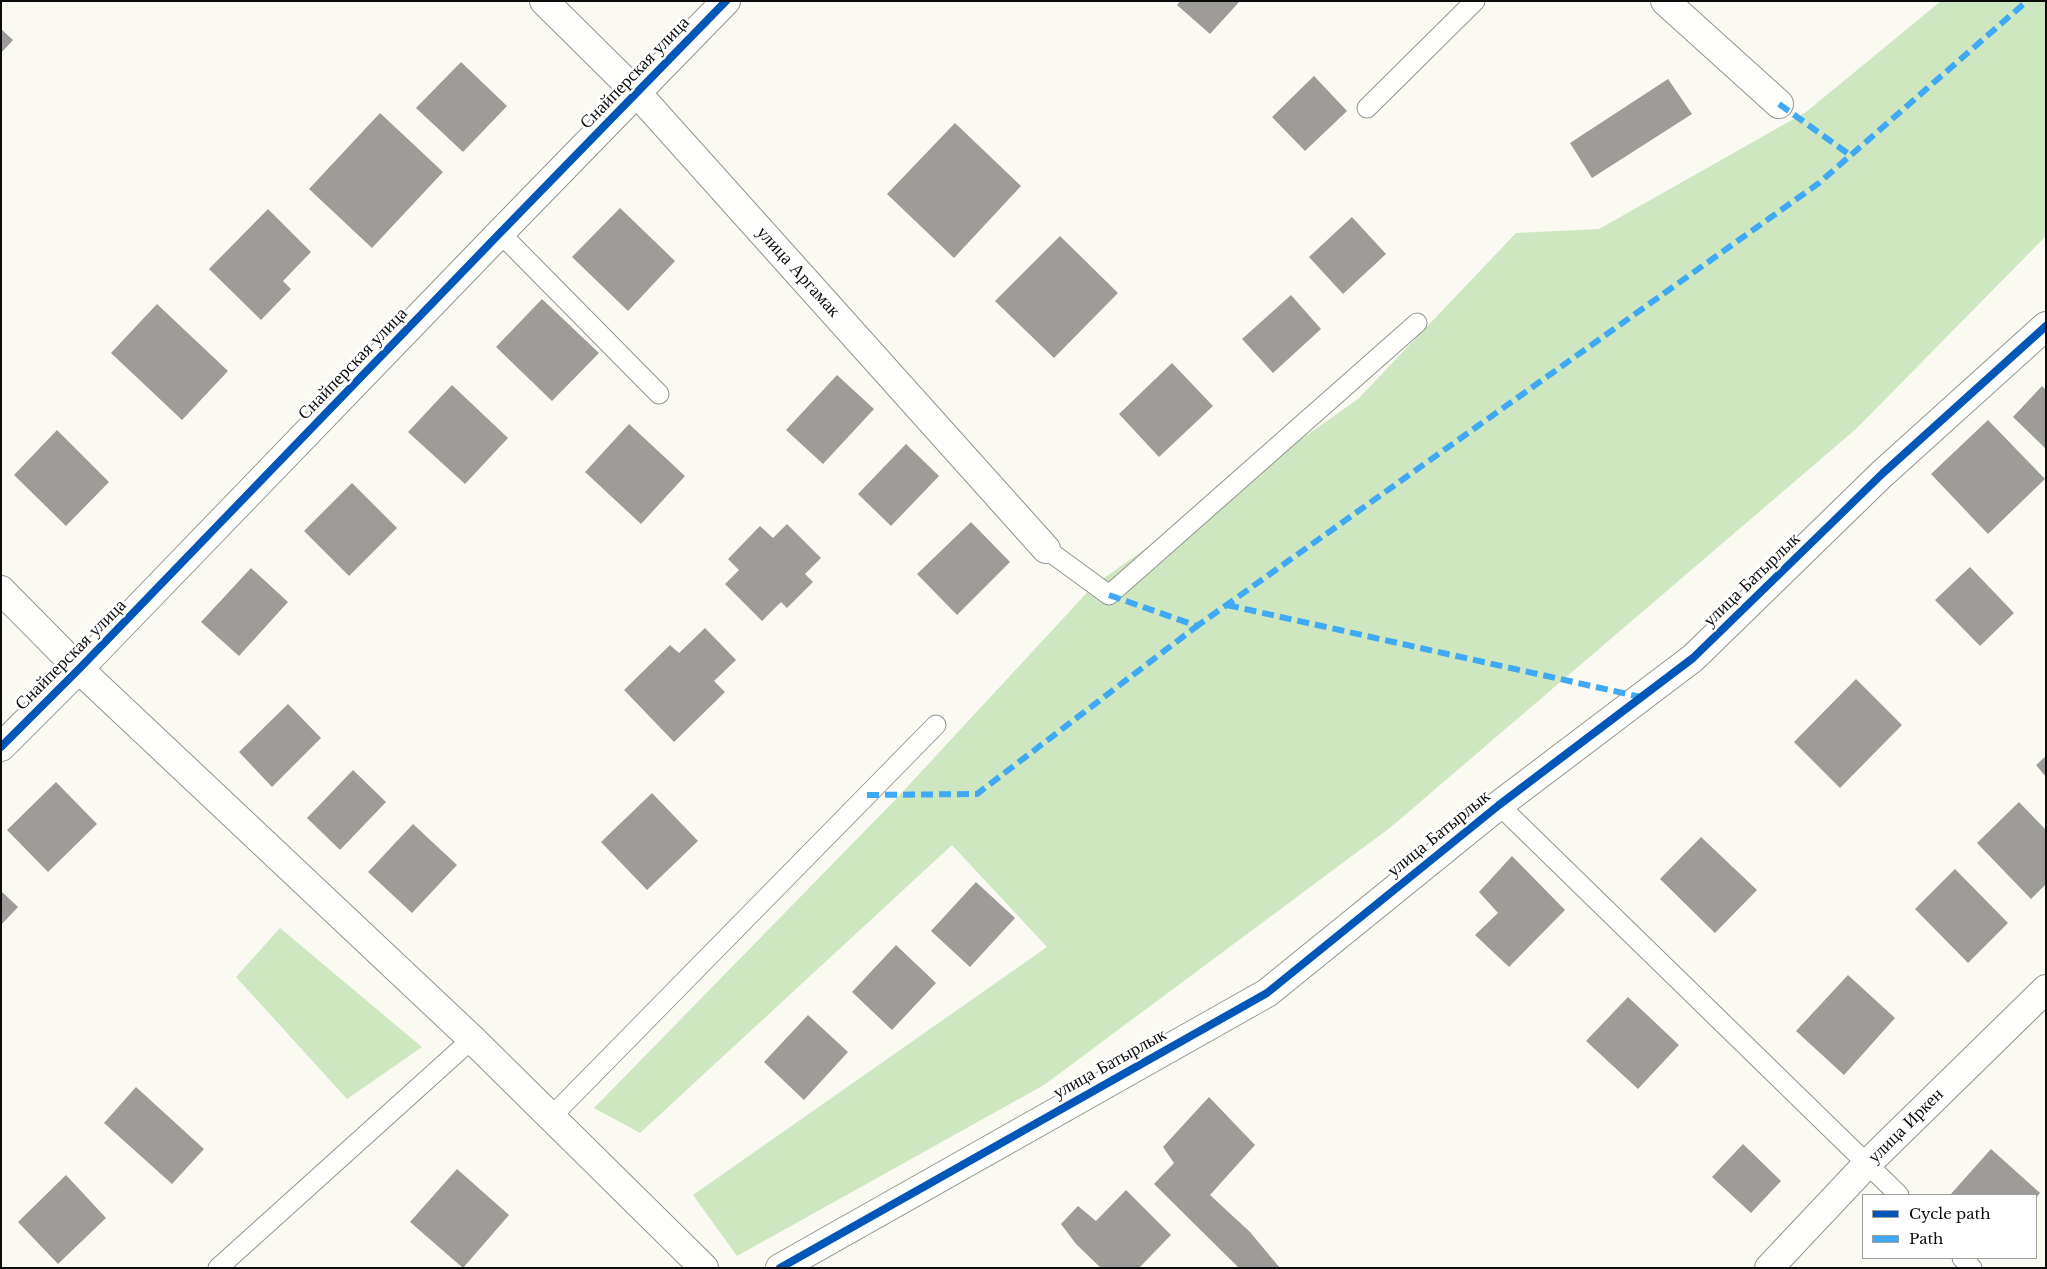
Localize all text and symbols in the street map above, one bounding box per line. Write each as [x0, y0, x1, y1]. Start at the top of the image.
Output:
street label: Снайперская улица [576, 12, 694, 134]
street label: улица Аргамак [752, 222, 844, 322]
street label: Снайперская улица [294, 303, 412, 425]
street label: улица Батырлык [1699, 528, 1805, 632]
street label: Снайперская улица [11, 595, 131, 715]
street label: улица Батырлык [1383, 786, 1495, 882]
street label: улица Батырлык [1050, 1024, 1170, 1104]
street label: улица Иркен [1864, 1084, 1948, 1168]
legend [1862, 1194, 2037, 1259]
text: Cycle path [1909, 1204, 1991, 1223]
text: Path [1909, 1229, 1943, 1248]

